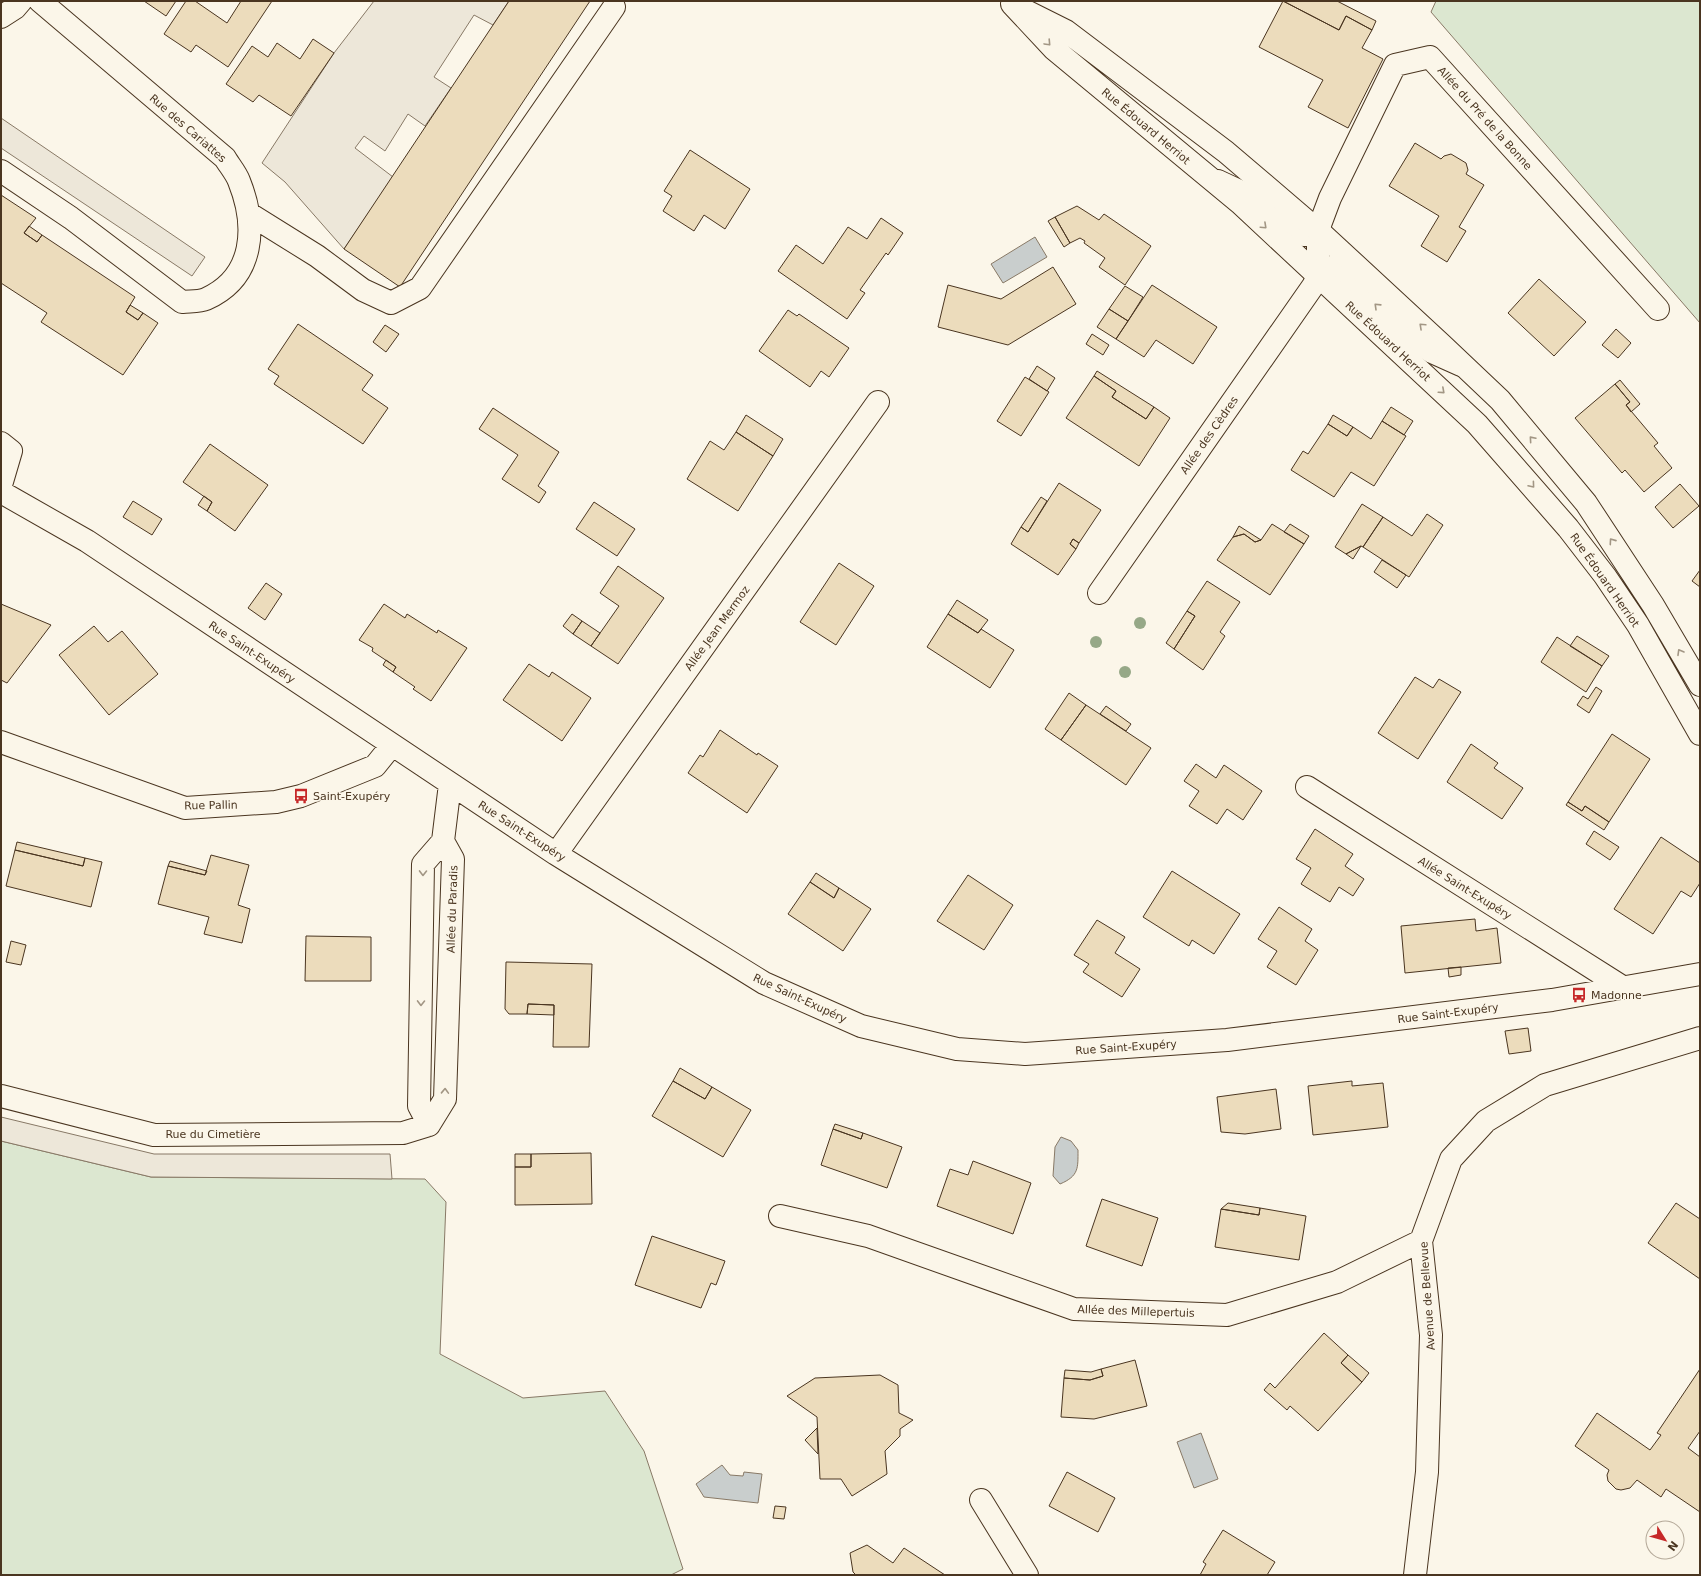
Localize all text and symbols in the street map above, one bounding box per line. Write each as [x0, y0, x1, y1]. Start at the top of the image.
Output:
one-way arrow [1043, 38, 1050, 45]
street label: Allée du Pré de la Bonne [1435, 64, 1535, 173]
street label: Rue Édouard Herriot [1099, 86, 1193, 168]
street label: Rue des Cariattes [147, 92, 229, 165]
one-way arrow [1260, 221, 1267, 228]
street label: Rue Édouard Herriot [1342, 299, 1433, 385]
one-way arrow [1374, 303, 1382, 311]
one-way arrow [1419, 323, 1427, 331]
one-way arrow [1437, 386, 1444, 393]
street label: Allée des Cèdres [1178, 394, 1241, 477]
one-way arrow [1530, 436, 1537, 443]
one-way arrow [1527, 480, 1534, 487]
street label: Rue Édouard Herriot [1567, 531, 1642, 630]
one-way arrow [1609, 538, 1617, 545]
street label: Allée Jean Mermoz [682, 583, 753, 673]
street label: Rue Saint-Exupéry [206, 619, 298, 686]
one-way arrow [1678, 649, 1685, 656]
bus stop icon: Saint-Exupéry [292, 787, 310, 805]
place label: Saint-Exupéry [313, 790, 391, 803]
street label: Rue Saint-Exupéry [476, 798, 568, 865]
street label: Rue Pallin [184, 799, 238, 812]
street label: Allée Saint-Exupéry [1416, 854, 1514, 923]
street label: Allée du Paradis [444, 865, 461, 953]
one-way arrow [419, 870, 427, 876]
street label: Rue Saint-Exupéry [751, 971, 849, 1026]
bus stop icon: Madonne [1570, 986, 1588, 1004]
place label: Madonne [1591, 989, 1642, 1002]
one-way arrow [417, 1000, 425, 1006]
street label: Rue Saint-Exupéry [1397, 1001, 1500, 1026]
street label: Rue Saint-Exupéry [1075, 1037, 1178, 1058]
one-way arrow [441, 1088, 449, 1094]
street label: Rue du Cimetière [165, 1128, 261, 1141]
street label: Avenue de Bellevue [1417, 1241, 1438, 1351]
street label: Allée des Millepertuis [1077, 1303, 1195, 1320]
north arrow [1645, 1520, 1685, 1560]
text: N [1665, 1538, 1681, 1553]

